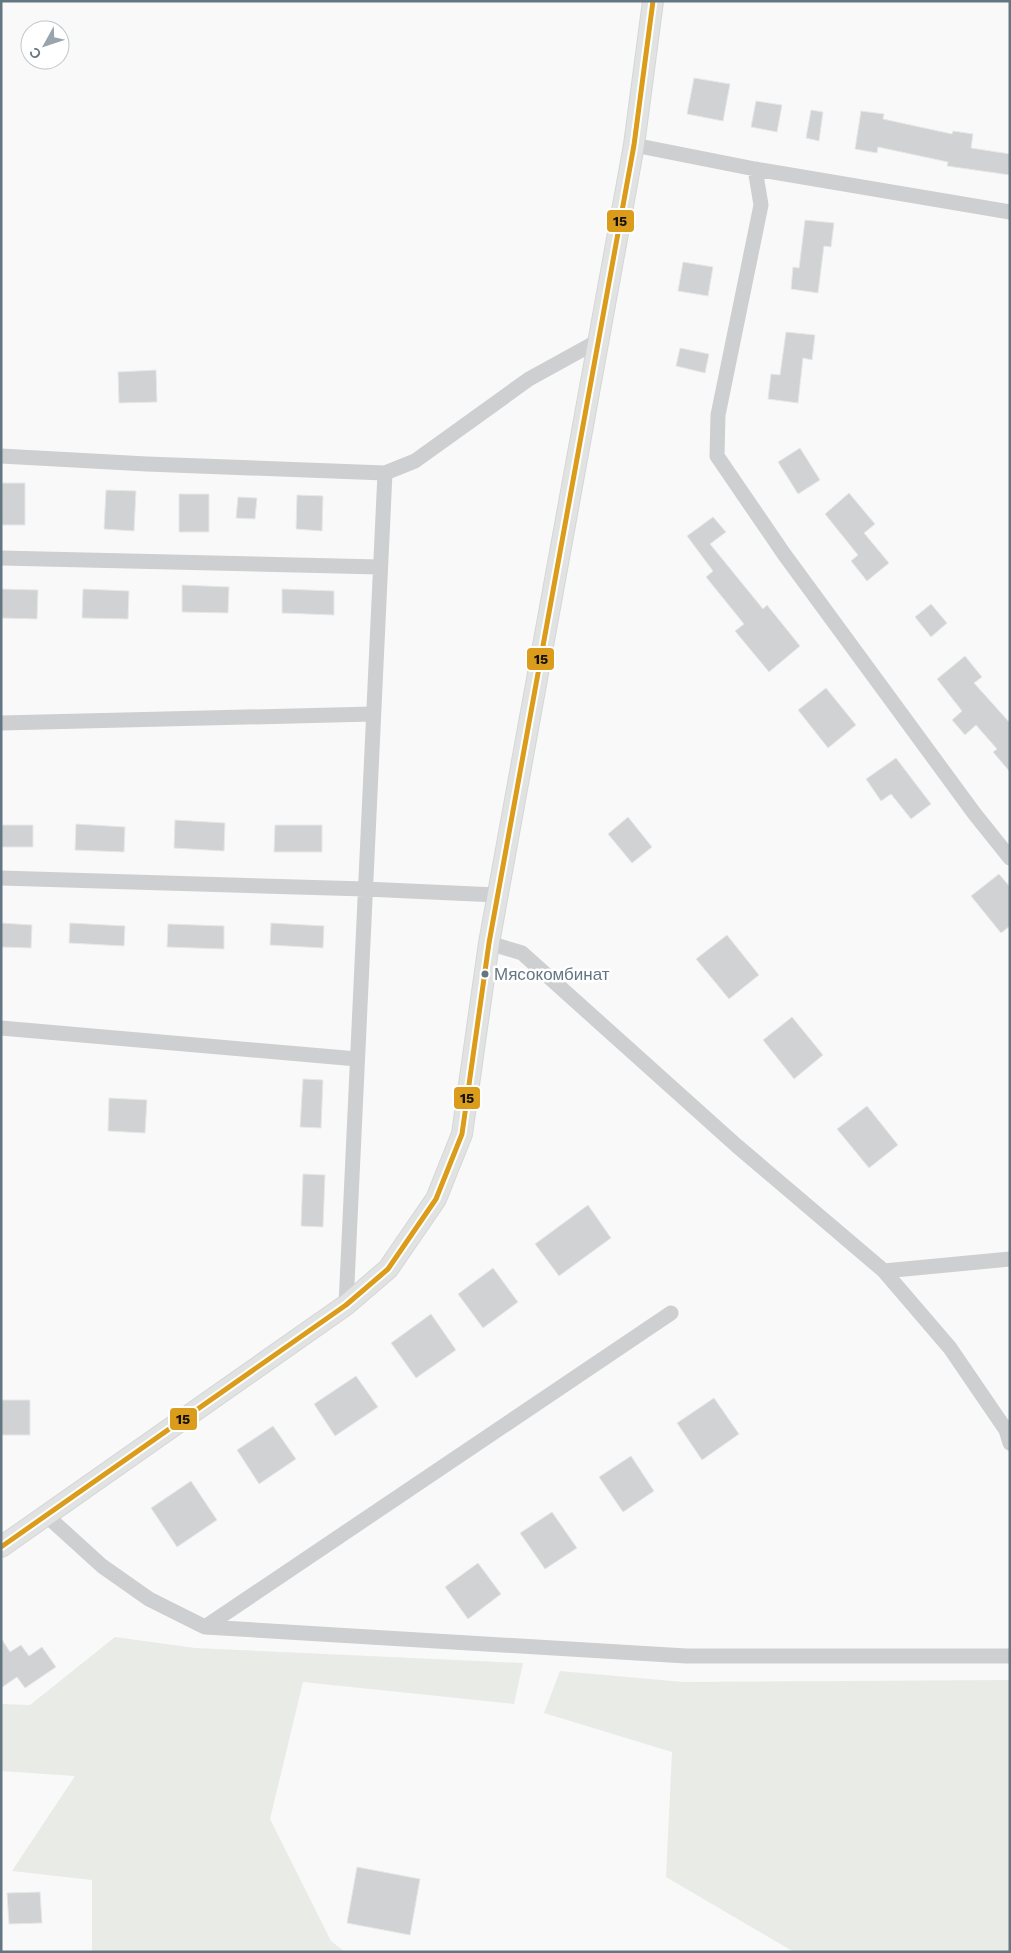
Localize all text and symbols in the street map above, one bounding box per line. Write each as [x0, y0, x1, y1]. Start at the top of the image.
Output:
north arrow [20, 20, 70, 70]
text: С [26, 44, 44, 62]
line badge: 15 [606, 209, 635, 233]
text: 15 [613, 213, 627, 229]
line badge: 15 [526, 647, 555, 671]
text: 15 [534, 651, 548, 667]
place label: Мясокомбинат [494, 964, 610, 984]
marker: Мясокомбинат [480, 969, 490, 979]
line badge: 15 [453, 1086, 481, 1110]
text: 15 [460, 1090, 474, 1106]
line badge: 15 [169, 1407, 198, 1431]
text: 15 [176, 1411, 190, 1427]

